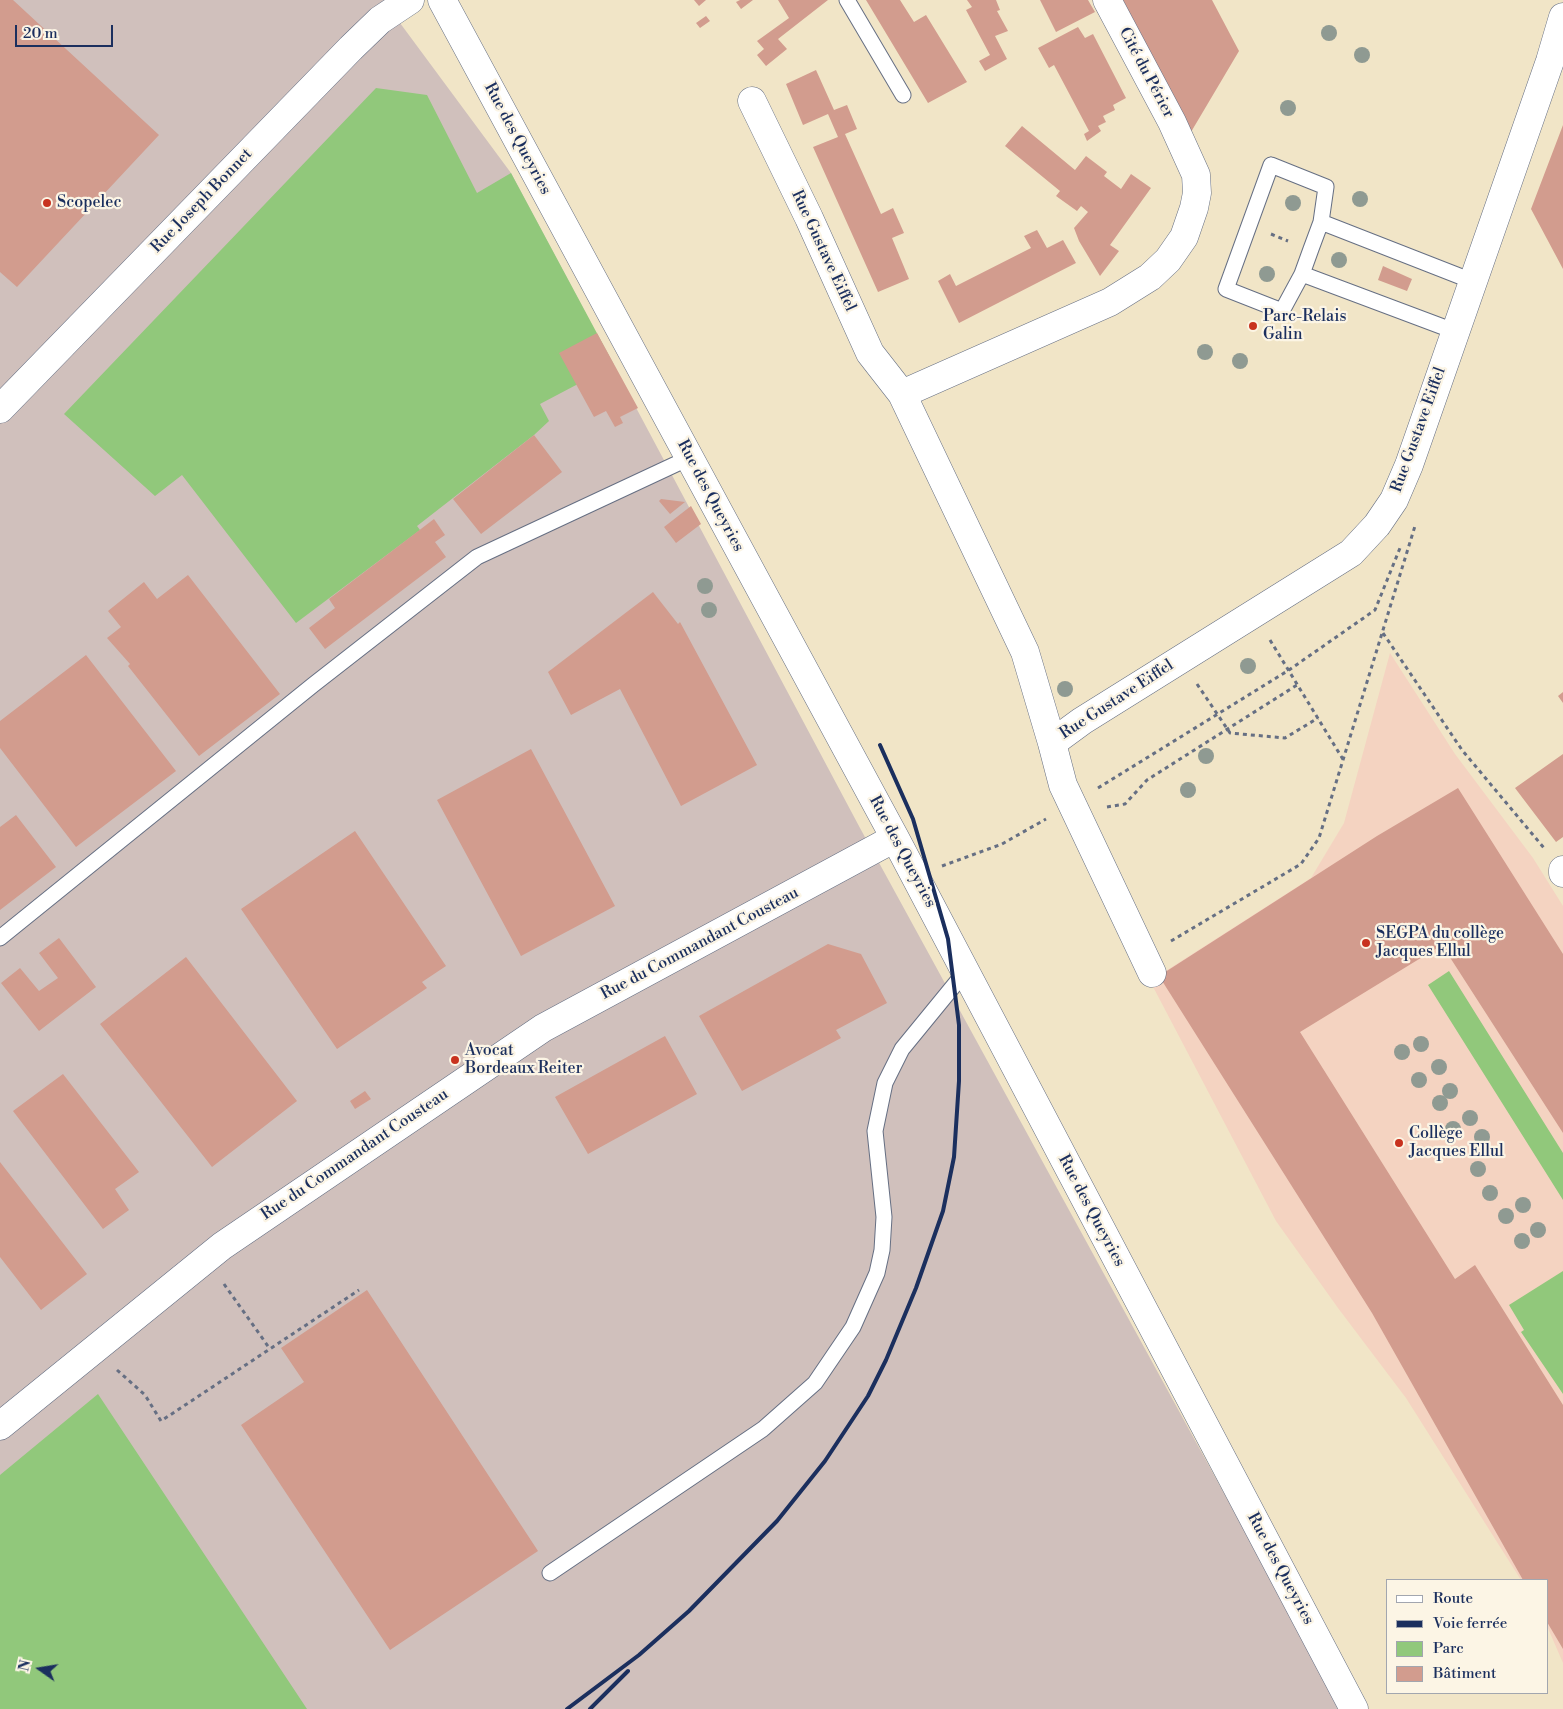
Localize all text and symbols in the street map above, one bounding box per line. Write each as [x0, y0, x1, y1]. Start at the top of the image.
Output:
scale bar [18, 15, 115, 47]
text: 20 m [23, 24, 58, 43]
street label: Cité du Périer [1114, 24, 1178, 122]
street label: Rue des Queyries [479, 80, 555, 198]
street label: Rue Joseph Bonnet [147, 145, 257, 257]
street label: Rue Gustave Eiffel [786, 187, 860, 315]
place label: Scopelec [57, 193, 121, 213]
marker: Scopelec [41, 197, 53, 209]
place label: Parc-Relais Galin [1263, 307, 1346, 345]
marker: Parc-Relais Galin [1247, 320, 1259, 332]
street label: Rue Gustave Eiffel [1387, 365, 1451, 495]
street label: Rue des Queyries [672, 437, 748, 555]
street label: Rue Gustave Eiffel [1057, 656, 1177, 744]
street label: Rue des Queyries [864, 793, 940, 911]
street label: Rue du Commandant Cousteau [598, 884, 802, 1004]
place label: SEGPA du collège Jacques Ellul [1376, 924, 1504, 962]
marker: SEGPA du collège Jacques Ellul [1360, 937, 1372, 949]
place label: Avocat Bordeaux Reiter [465, 1041, 582, 1079]
marker: Avocat Bordeaux Reiter [449, 1054, 461, 1066]
street label: Rue du Commandant Cousteau [258, 1085, 452, 1225]
place label: Collège Jacques Ellul [1409, 1124, 1504, 1162]
marker: Collège Jacques Ellul [1393, 1137, 1405, 1149]
street label: Rue des Queyries [1053, 1152, 1129, 1270]
street label: Rue des Queyries [1242, 1510, 1318, 1628]
legend [1386, 1579, 1548, 1694]
text: Route [1433, 1589, 1473, 1608]
text: Voie ferrée [1433, 1614, 1507, 1633]
text: Parc [1433, 1639, 1464, 1658]
north arrow [15, 1644, 65, 1694]
text: N [15, 1658, 35, 1673]
text: Bâtiment [1433, 1664, 1496, 1683]

